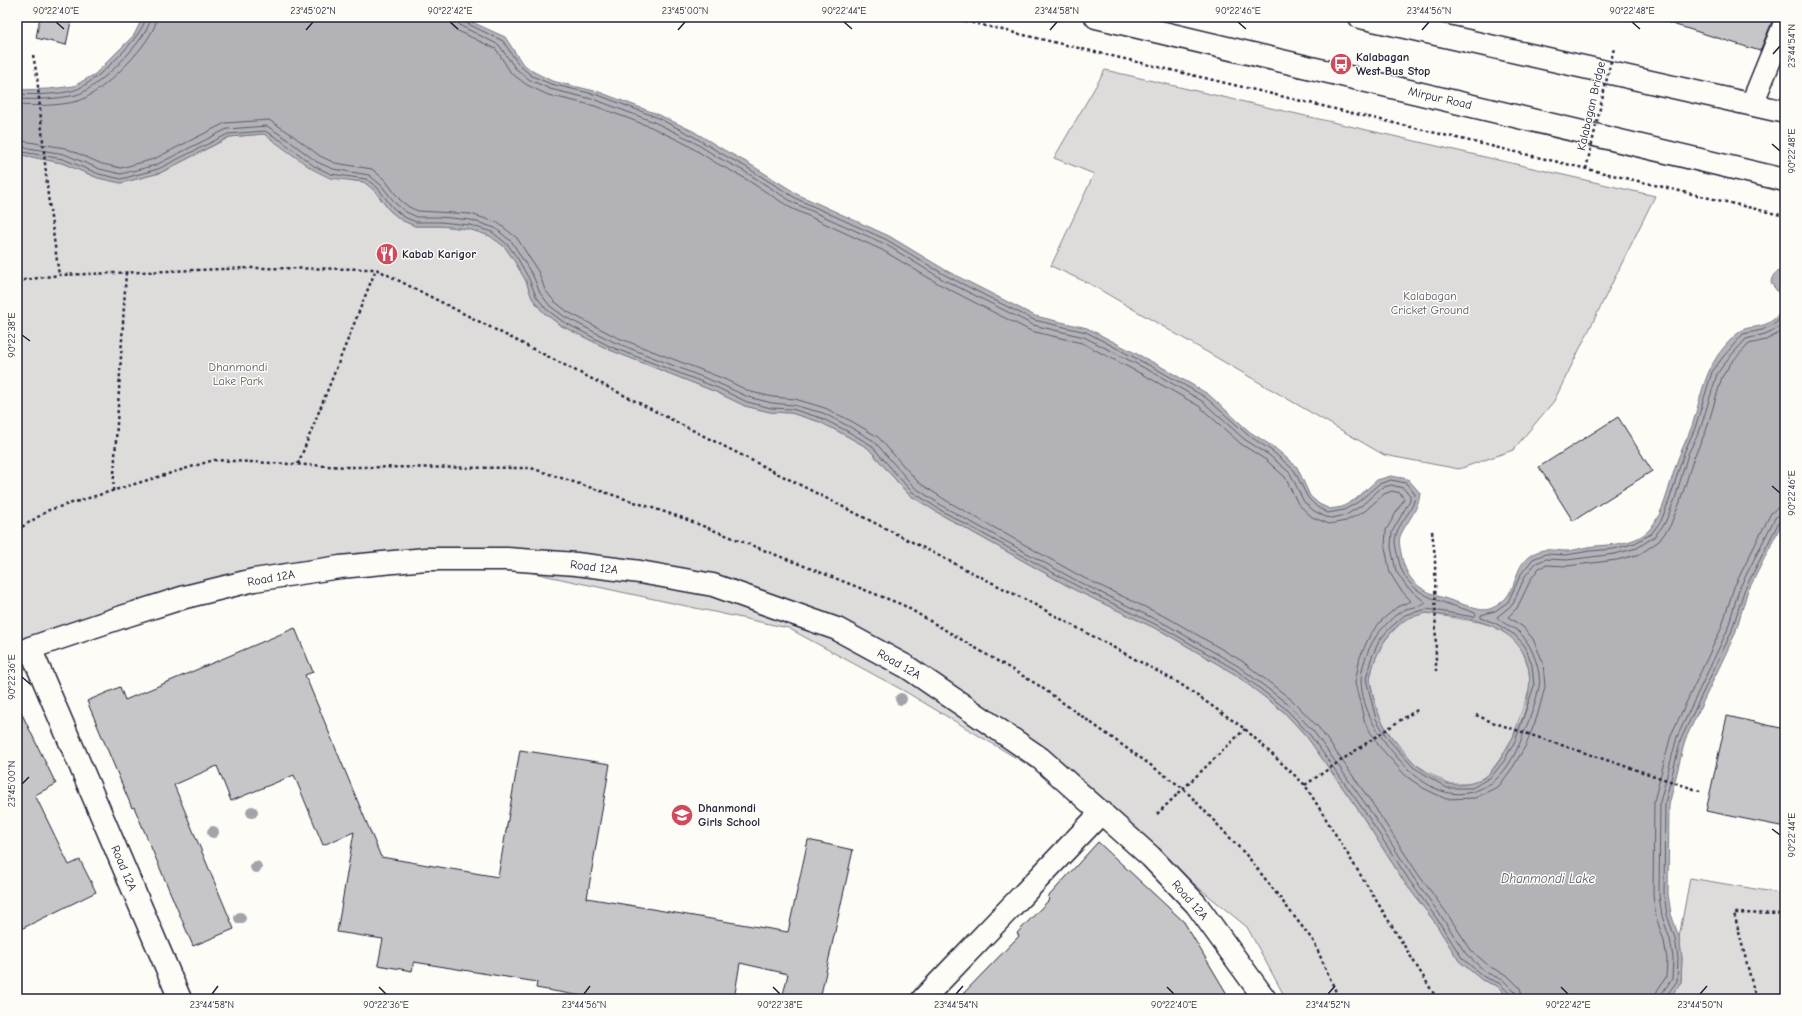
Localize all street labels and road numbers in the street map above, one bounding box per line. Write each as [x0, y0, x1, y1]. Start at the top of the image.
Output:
street label: Kalabagan Bridge [1574, 60, 1608, 152]
street label: Mirpur Road [1407, 84, 1473, 112]
street label: Road 12A [569, 557, 619, 577]
street label: Road 12A [246, 567, 296, 589]
street label: Road 12A [875, 646, 923, 682]
street label: Road 12A [108, 843, 140, 893]
street label: Road 12A [1169, 877, 1211, 923]

